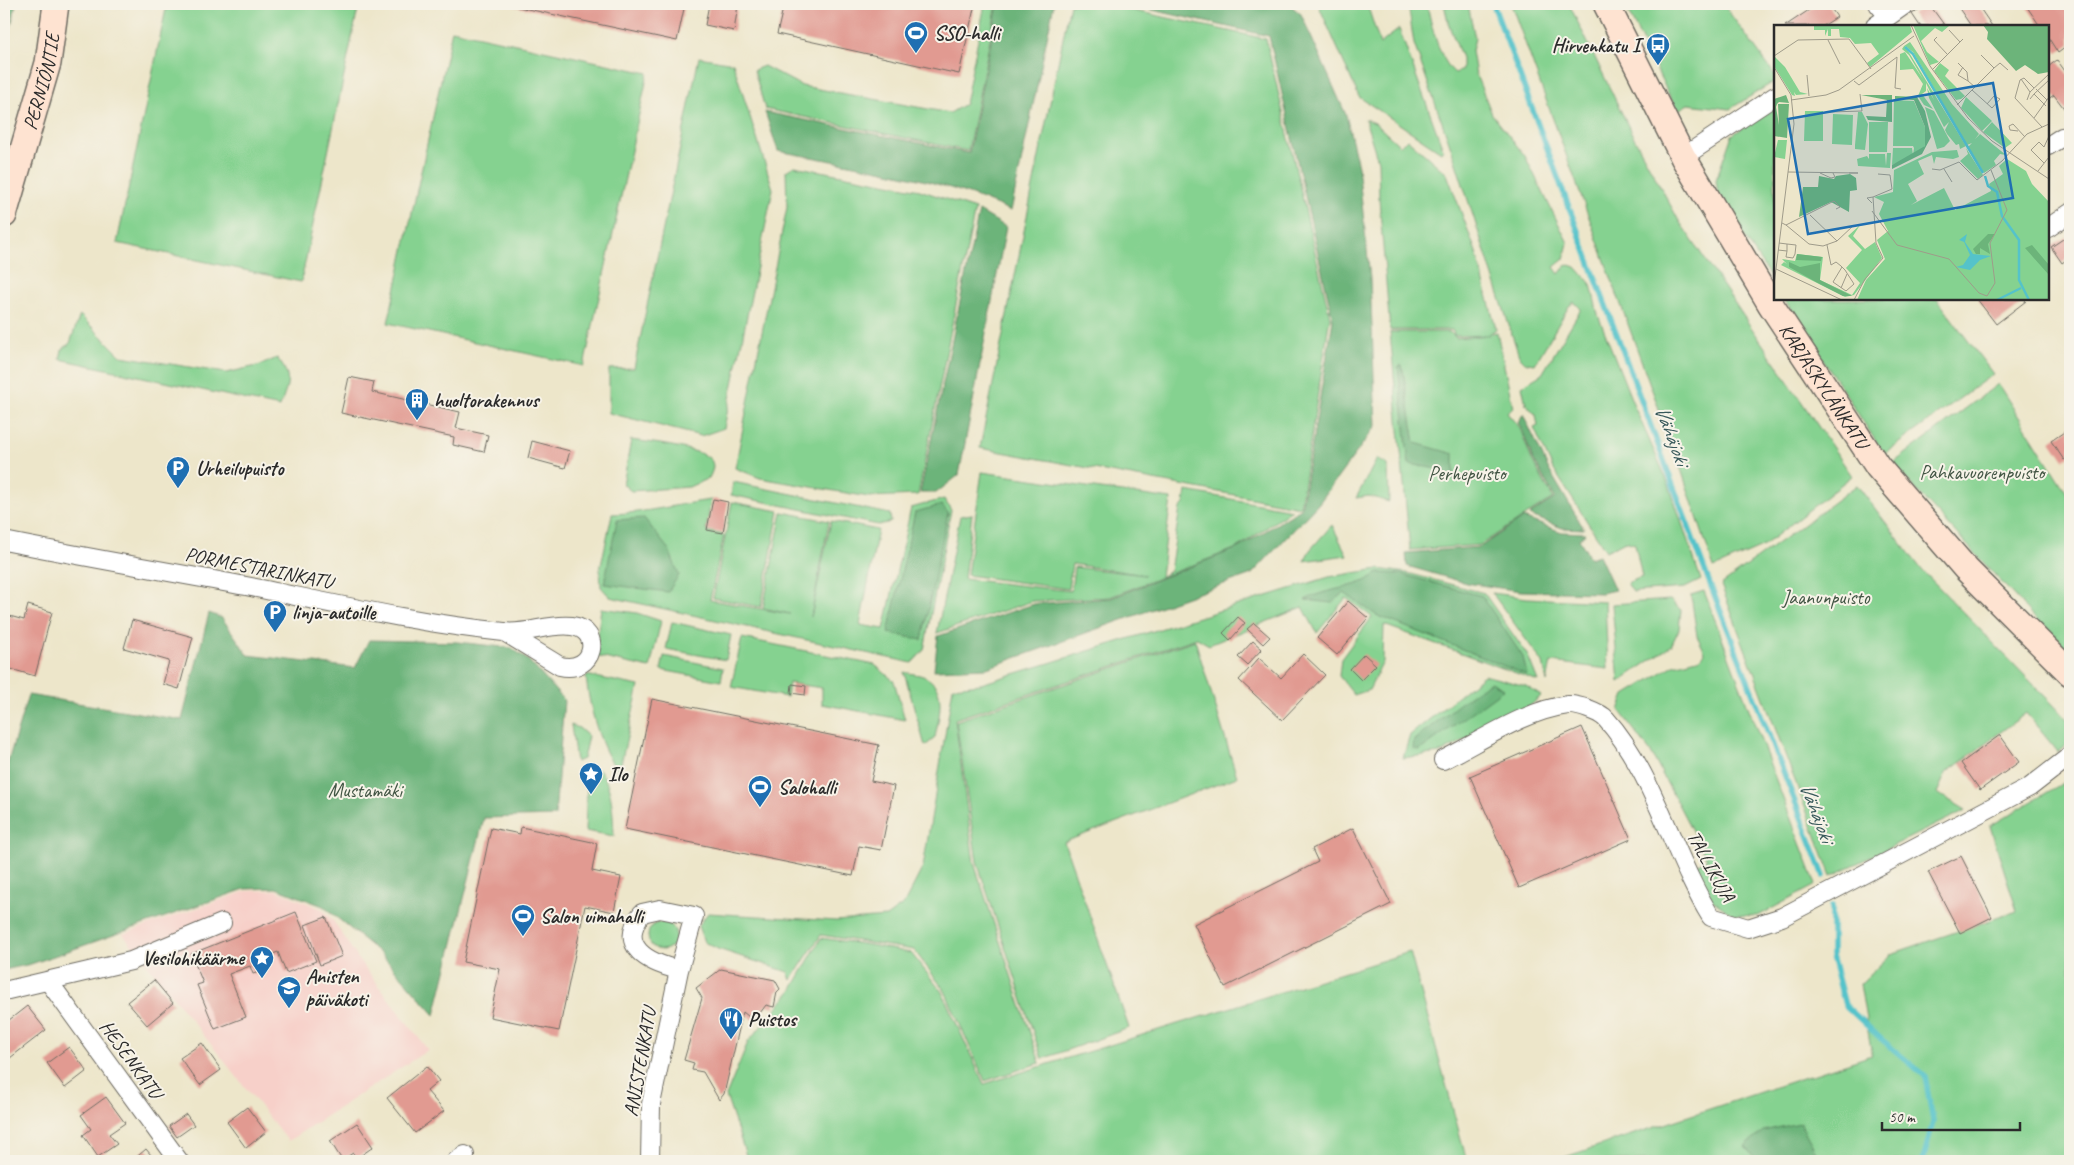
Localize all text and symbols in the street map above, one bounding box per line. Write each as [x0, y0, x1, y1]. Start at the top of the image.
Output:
sports icon: SSO-halli [903, 20, 929, 54]
place label: SSO-halli [934, 21, 1003, 46]
inset map [1774, 25, 2049, 300]
street label: PERNIÖNTIE [17, 28, 65, 133]
bus stop icon: Hirvenkatu I [1645, 32, 1671, 66]
place label: Hirvenkatu I [1552, 33, 1645, 58]
street label: KARJASKYLÄNKATU [1774, 318, 1876, 456]
building icon: huoltorakennus [404, 387, 430, 421]
place label: huoltorakennus [434, 388, 540, 413]
water label: Vähäjoki [1649, 402, 1697, 473]
parking icon: Urheilupuisto [165, 455, 191, 489]
place label: Urheilupuisto [196, 456, 285, 481]
park label: Pahkavuorenpuisto [1920, 460, 2046, 485]
park label: Perhepuisto [1428, 461, 1508, 486]
street label: PORMESTARINKATU [183, 541, 338, 595]
park label: Jaanunpuisto [1781, 585, 1871, 610]
parking icon: linja-autoille [262, 599, 288, 633]
place label: linja-autoille [292, 600, 377, 625]
place icon: Ilo [578, 761, 604, 795]
place label: Ilo [608, 762, 629, 787]
sports icon: Salohalli [747, 774, 773, 808]
place label: Salohalli [778, 775, 839, 800]
park label: Mustamäki [328, 778, 404, 803]
water label: Vähäjoki [1794, 779, 1842, 850]
street label: TALLIKUJA [1681, 826, 1741, 907]
sports icon: Salon uimahalli [510, 903, 536, 937]
place label: Salon uimahalli [540, 904, 646, 929]
place icon: Vesilohikäärme [249, 945, 275, 979]
place label: Vesilohikäärme [142, 946, 246, 971]
place label: Anisten päiväkoti [306, 964, 370, 1012]
school or university icon: Anisten päiväkoti [276, 975, 302, 1009]
street label: ANISTENKATU [618, 1002, 662, 1118]
restaurant icon: Puistos [718, 1006, 744, 1040]
place label: Puistos [748, 1007, 798, 1032]
street label: HESENKATU [94, 1015, 170, 1106]
scale bar [1882, 1100, 2019, 1132]
text: 50 m [1889, 1108, 1916, 1127]

